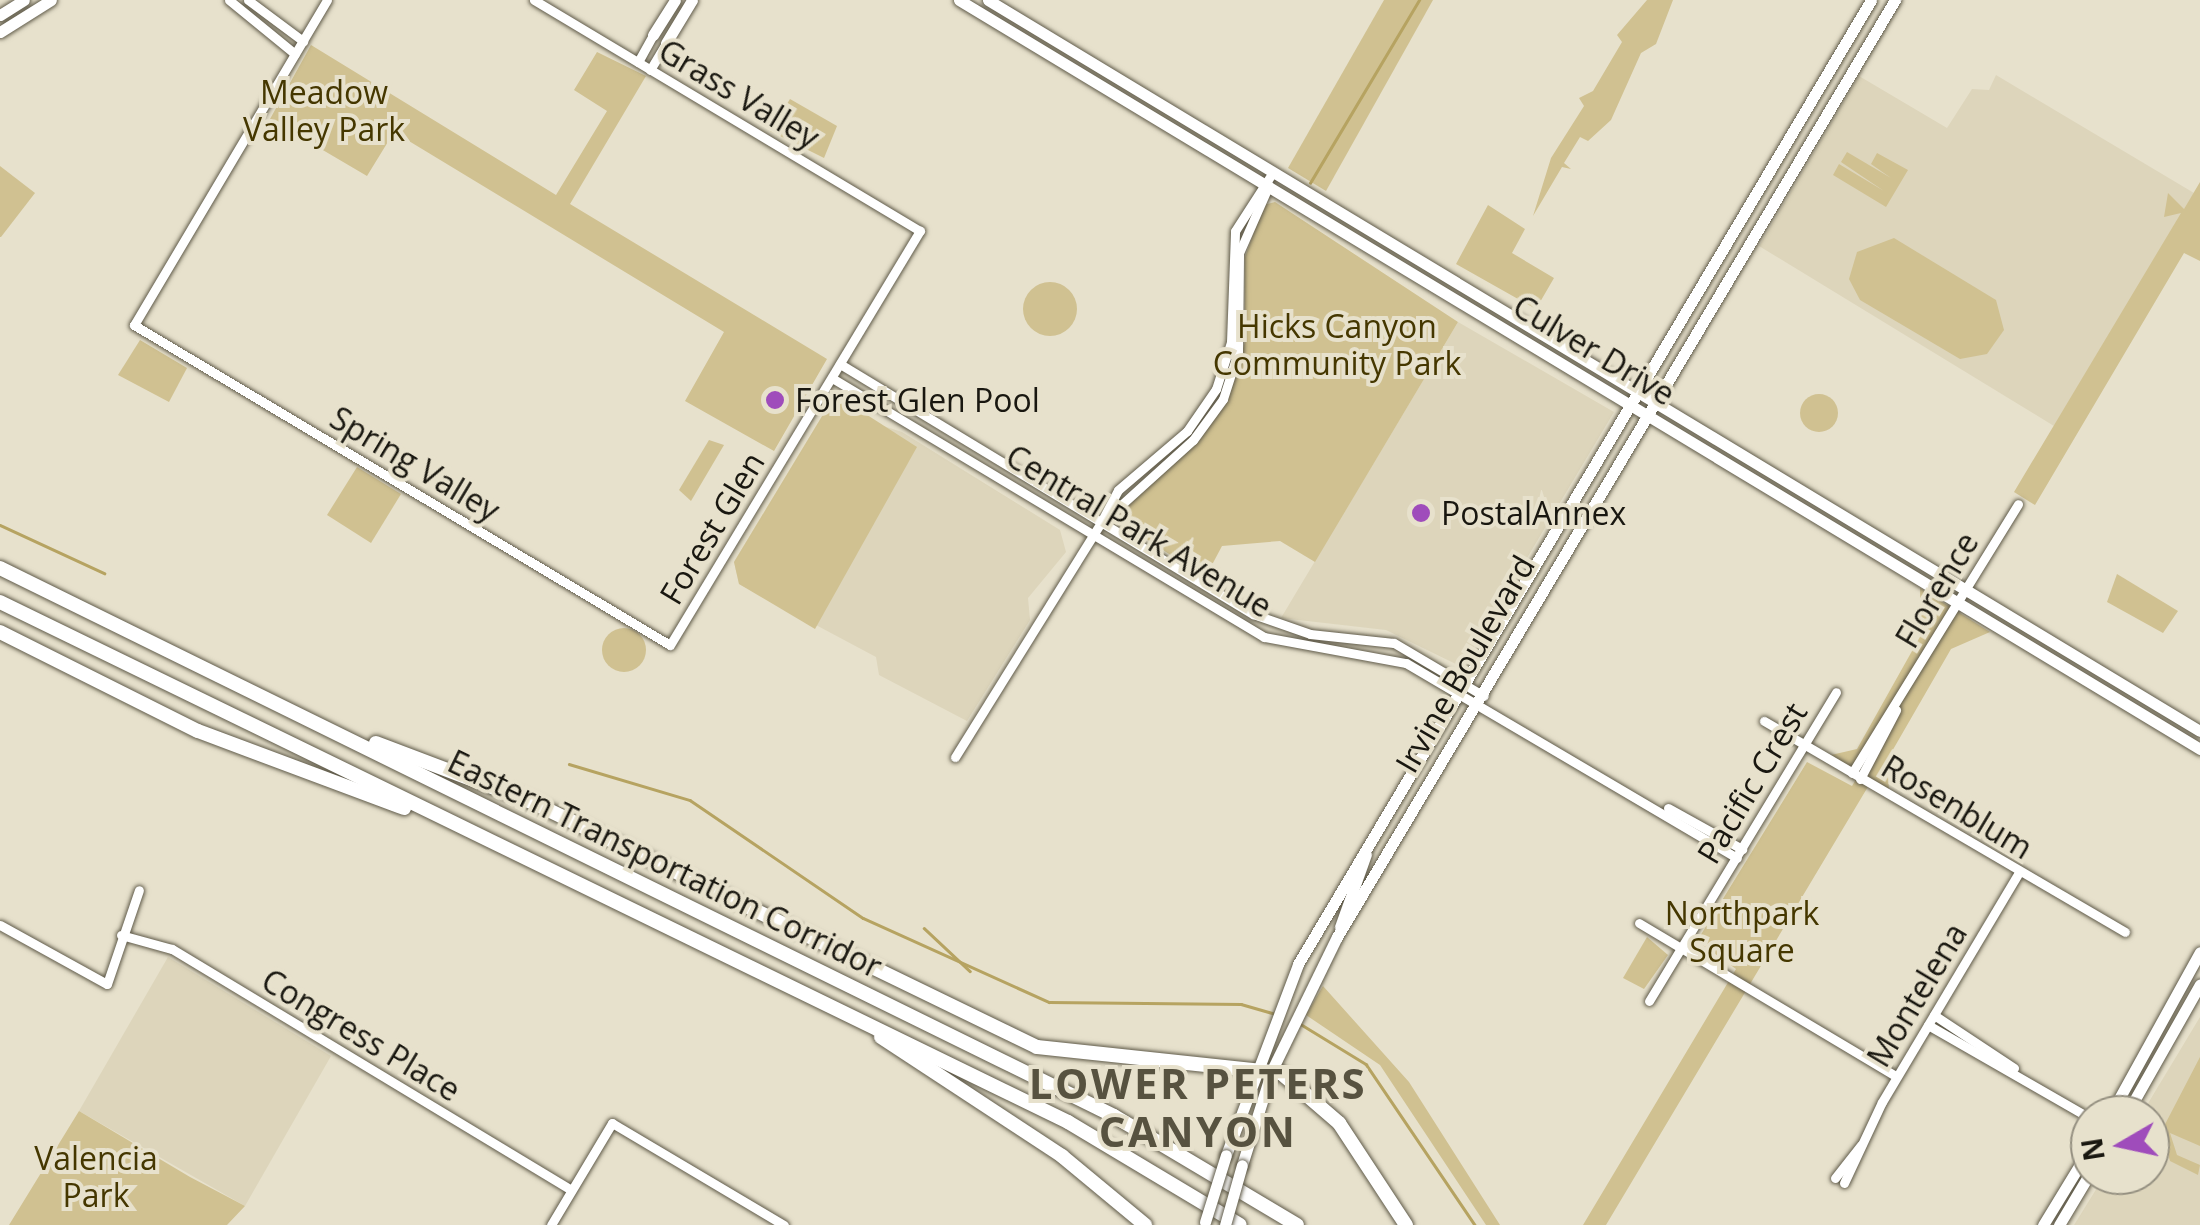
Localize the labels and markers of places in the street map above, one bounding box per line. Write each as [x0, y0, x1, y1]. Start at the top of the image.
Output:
place label: Forest Glen Pool [795, 381, 1040, 419]
marker: Forest Glen Pool [764, 389, 786, 411]
place label: PostalAnnex [1441, 494, 1626, 532]
marker: PostalAnnex [1410, 502, 1432, 524]

